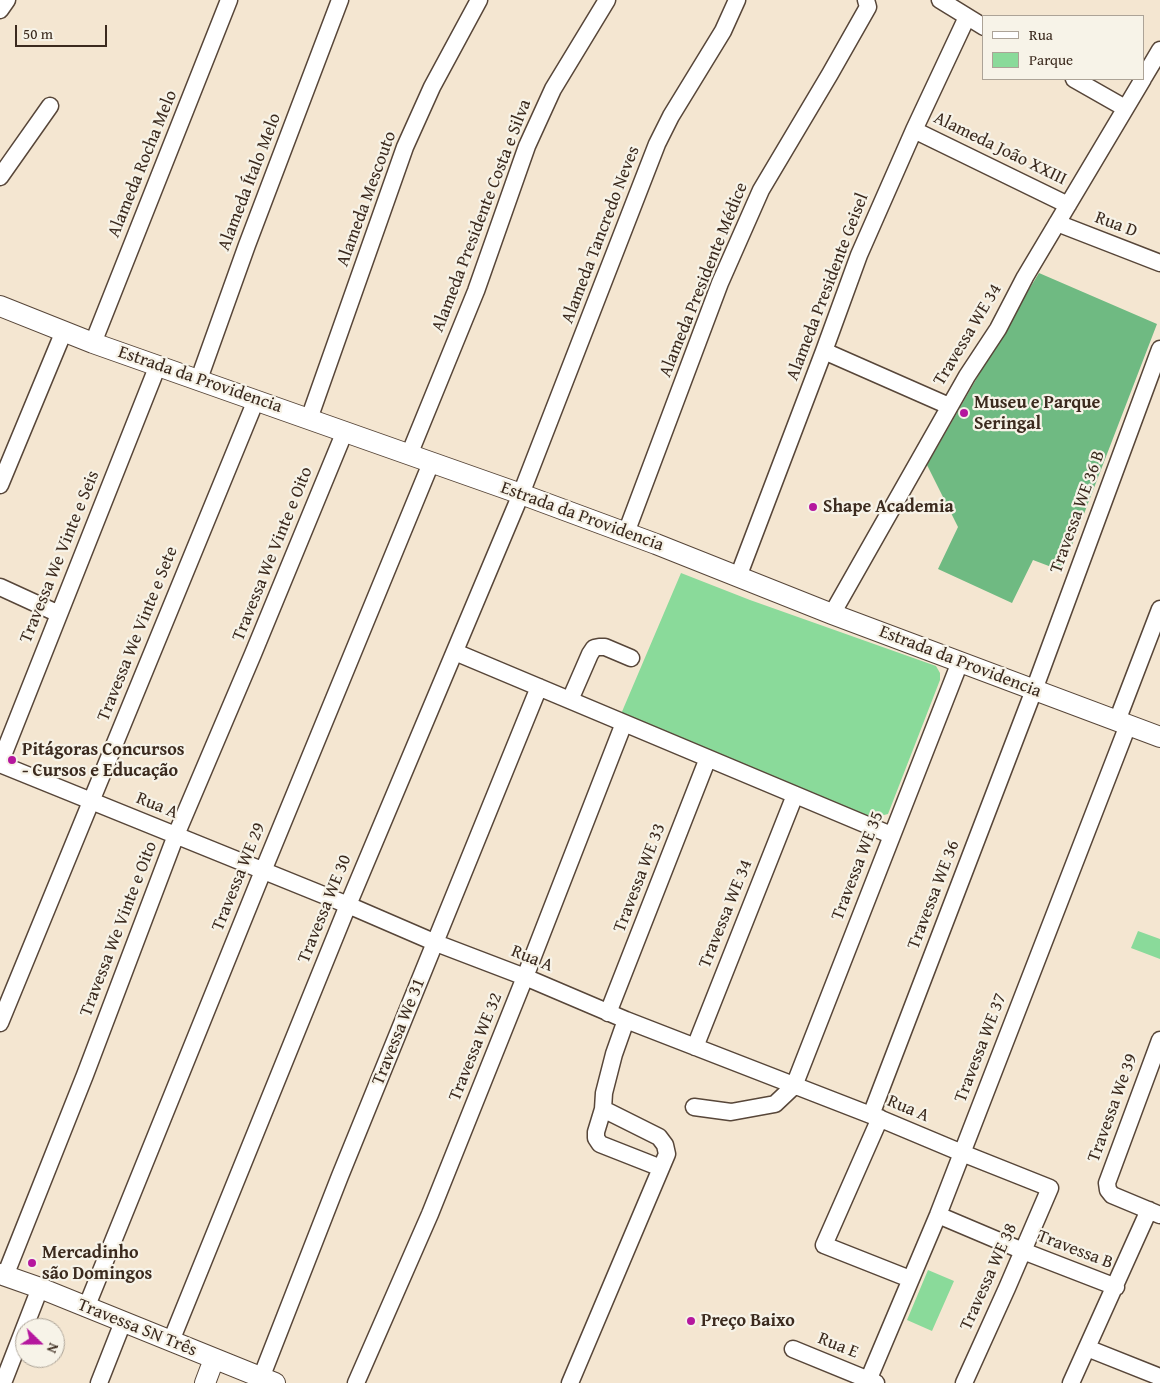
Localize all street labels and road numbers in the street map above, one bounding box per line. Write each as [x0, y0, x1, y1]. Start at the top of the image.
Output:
street label: Alameda Rocha Melo [104, 87, 182, 241]
street label: Alameda Presidente Costa e Silva [428, 97, 536, 335]
street label: Alameda João XXIII [930, 107, 1070, 191]
street label: Alameda Ítalo Melo [214, 110, 286, 254]
street label: Alameda Mescouto [332, 128, 402, 270]
street label: Alameda Tancredo Neves [557, 143, 645, 327]
street label: Alameda Presidente Médice [655, 179, 753, 381]
street label: Alameda Presidente Geisel [782, 190, 874, 384]
street label: Rua D [1092, 207, 1140, 243]
street label: Travessa WE 34 [929, 280, 1007, 390]
street label: Estrada da Providencia [115, 342, 285, 418]
street label: Travessa WE 36 B [1046, 448, 1110, 576]
street label: Travessa We Vinte e Oito [228, 464, 318, 644]
street label: Travessa We Vinte e Seis [16, 468, 104, 646]
street label: Estrada da Providencia [498, 477, 666, 557]
street label: Travessa We Vinte e Sete [93, 544, 183, 724]
street label: Estrada da Providencia [876, 621, 1044, 703]
street label: Rua A [133, 788, 181, 824]
street label: Travessa WE 35 [827, 808, 889, 924]
street label: Travessa WE 29 [207, 820, 271, 934]
street label: Travessa WE 33 [609, 820, 671, 936]
street label: Travessa WE 36 [903, 837, 965, 953]
street label: Travessa We Vinte e Oito [76, 838, 162, 1020]
street label: Travessa WE 30 [293, 852, 357, 966]
street label: Travessa WE 34 [694, 857, 758, 971]
street label: Rua A [508, 941, 556, 977]
street label: Travessa We 31 [368, 975, 430, 1089]
street label: Travessa WE 32 [444, 990, 508, 1104]
street label: Travessa WE 37 [950, 990, 1012, 1106]
street label: Travessa We 39 [1083, 1051, 1143, 1165]
street label: Rua A [884, 1091, 932, 1127]
street label: Travessa WE 38 [956, 1220, 1022, 1334]
street label: Travessa B [1034, 1226, 1116, 1274]
street label: Travessa SN Três [74, 1294, 200, 1362]
street label: Rua E [815, 1328, 861, 1364]

